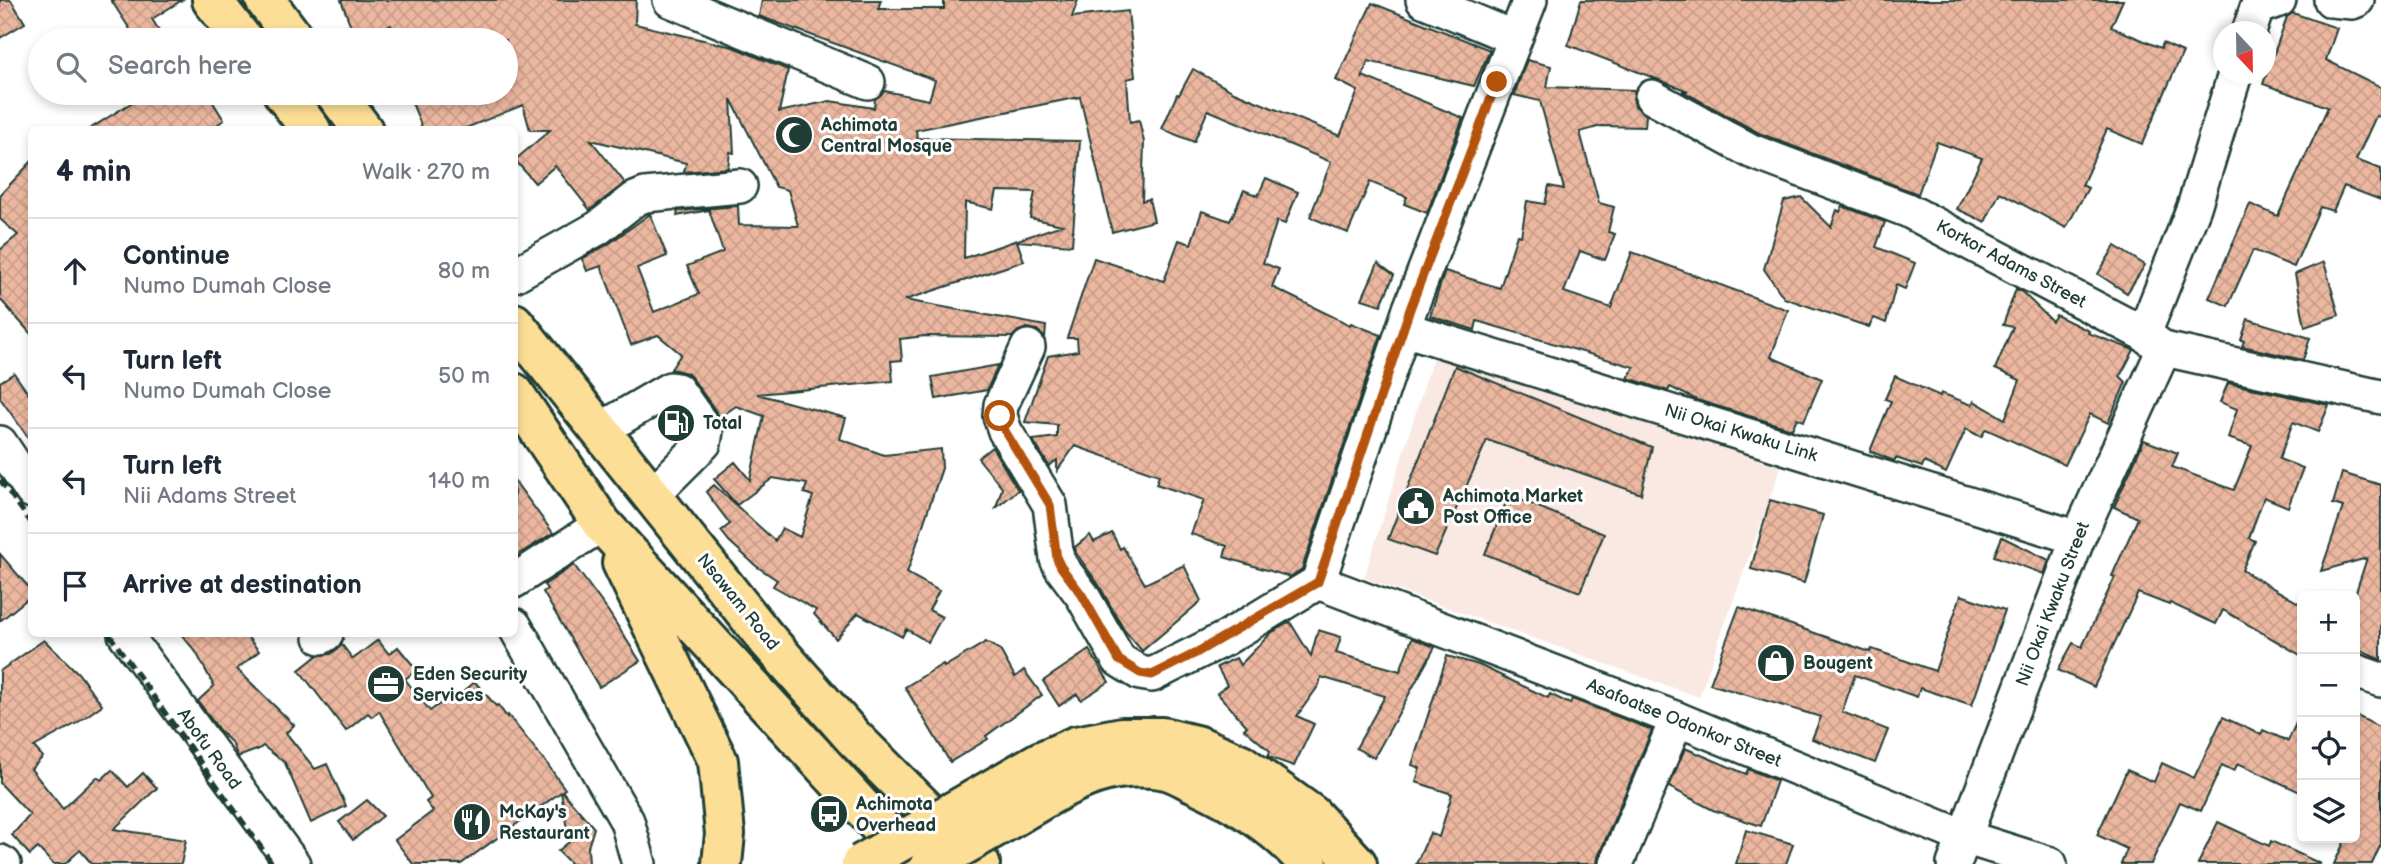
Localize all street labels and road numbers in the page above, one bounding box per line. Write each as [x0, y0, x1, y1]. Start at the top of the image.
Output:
street label: Korkor Adams Street [1932, 216, 2090, 313]
street label: Nii Okai Kwaku Link [1662, 400, 1820, 466]
street label: Nii Okai Kwaku Street [2012, 518, 2094, 689]
street label: Nsawam Road [693, 550, 783, 654]
street label: Asafoatse Odonkor Street [1584, 674, 1785, 772]
street label: Abofu Road [173, 704, 245, 794]

